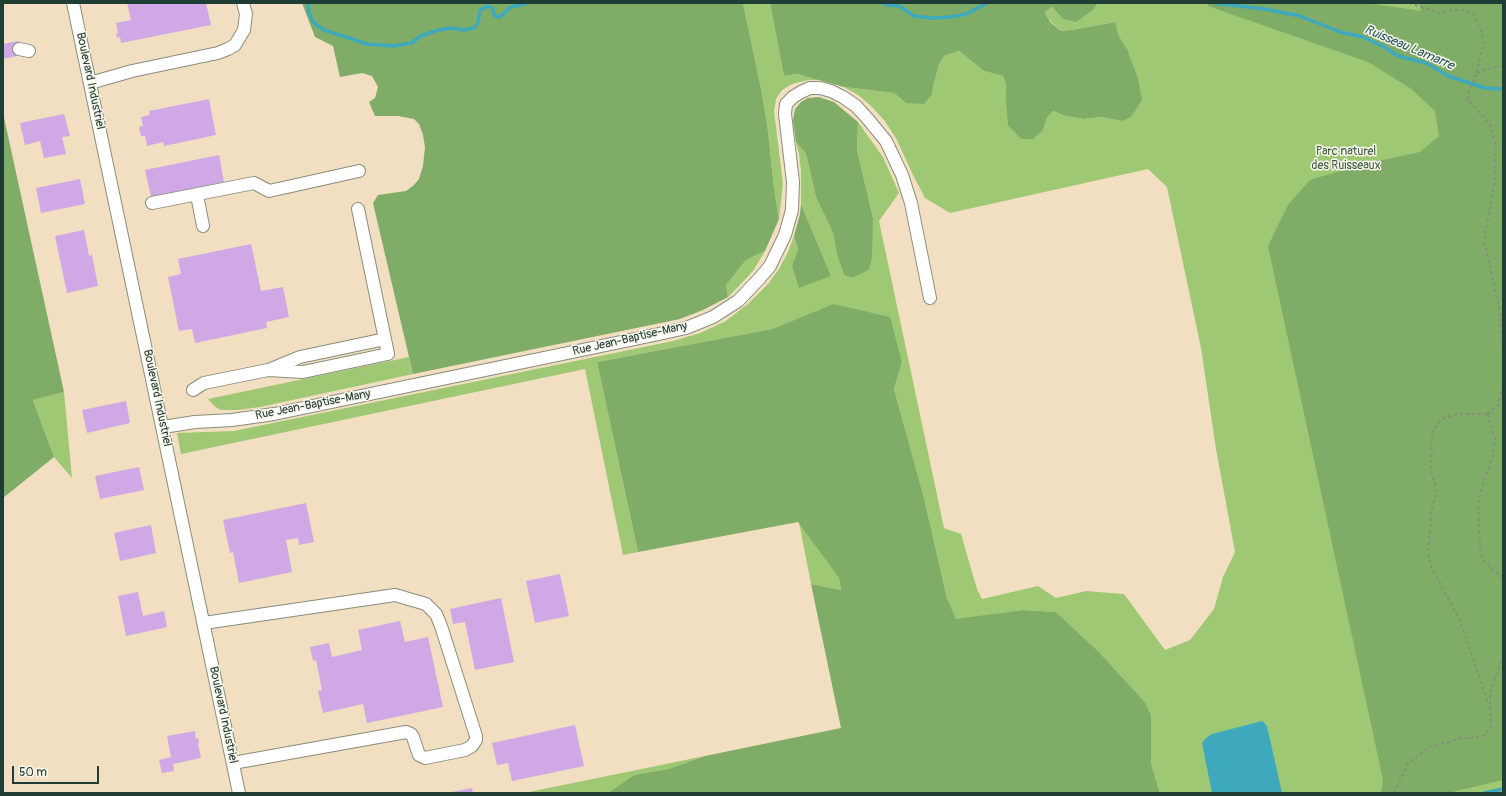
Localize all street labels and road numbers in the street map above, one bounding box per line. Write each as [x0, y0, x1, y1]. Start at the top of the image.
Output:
street label: Boulevard Industriel [73, 31, 107, 131]
street label: Rue Jean-Baptise-Many [571, 319, 689, 359]
street label: Boulevard Industriel [140, 348, 174, 448]
street label: Rue Jean-Baptise-Many [254, 387, 372, 423]
street label: Boulevard Industriel [206, 665, 240, 765]

